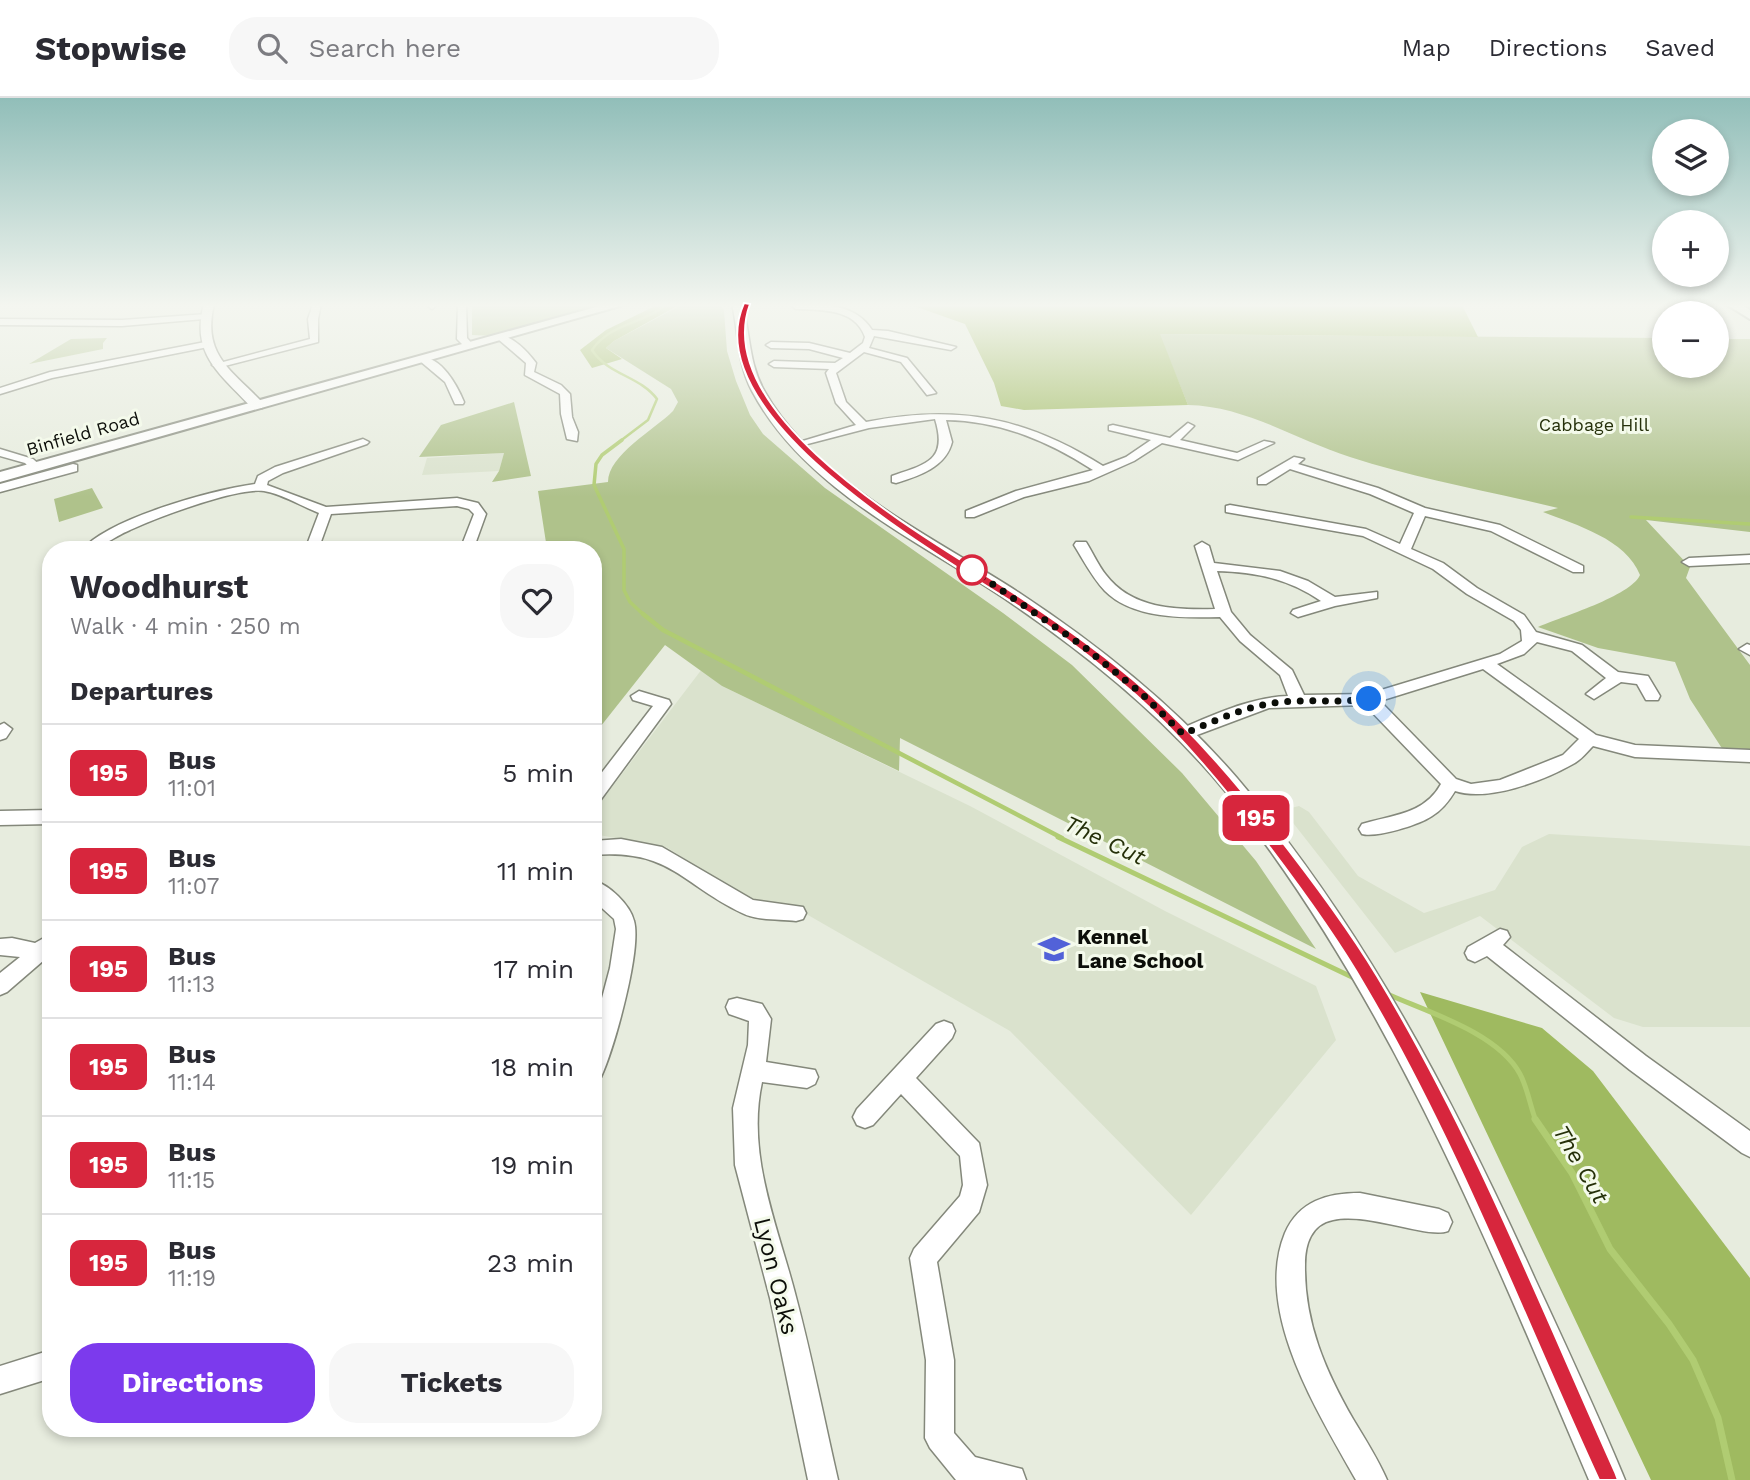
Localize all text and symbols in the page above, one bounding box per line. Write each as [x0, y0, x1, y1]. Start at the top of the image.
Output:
search box [229, 17, 719, 80]
text: Stopwise [35, 29, 187, 68]
icon: search [253, 29, 291, 67]
text: Search here [309, 33, 461, 63]
text: Map [1402, 34, 1451, 62]
text: Directions [1489, 34, 1607, 62]
text: Saved [1645, 34, 1715, 62]
map controls [1652, 119, 1729, 378]
button: layers [1652, 119, 1729, 196]
button: + [1652, 210, 1729, 287]
button: − [1652, 301, 1729, 378]
street label: Binfield Road [24, 407, 142, 460]
park label: Cabbage Hill [1539, 414, 1650, 435]
unlabelled marker [957, 555, 987, 585]
button: heart [500, 564, 574, 638]
text: Woodhurst [70, 567, 248, 606]
text: Walk · 4 min · 250 m [70, 613, 301, 640]
text: Departures [70, 676, 213, 706]
your location [1351, 681, 1386, 716]
text: Bus [168, 745, 216, 775]
text: 5 min [502, 758, 574, 788]
text: 195 [89, 759, 128, 787]
text: 11:01 [168, 775, 216, 802]
line badge: 195 [1216, 795, 1296, 841]
text: 195 [1237, 804, 1275, 832]
water label: The Cut [1060, 810, 1150, 871]
text: Bus [168, 843, 216, 873]
text: 11 min [497, 856, 574, 886]
text: 195 [89, 857, 128, 885]
text: 11:07 [168, 873, 220, 900]
place label: Kennel Lane School [1077, 924, 1204, 973]
school or university icon: Kennel Lane School [1037, 932, 1071, 966]
text: Bus [168, 941, 216, 971]
text: 17 min [493, 954, 574, 984]
text: 195 [89, 955, 128, 983]
text: 11:13 [168, 971, 215, 998]
text: Bus [168, 1039, 216, 1069]
text: 18 min [491, 1052, 574, 1082]
text: 195 [89, 1053, 128, 1081]
text: 11:14 [168, 1069, 216, 1096]
water label: The Cut [1547, 1120, 1614, 1209]
text: Bus [168, 1137, 216, 1167]
text: 19 min [491, 1150, 574, 1180]
text: 195 [89, 1151, 128, 1179]
text: 11:15 [168, 1167, 215, 1194]
street label: Lyon Oaks [748, 1215, 804, 1337]
text: Bus [168, 1235, 216, 1265]
text: 23 min [487, 1248, 574, 1278]
text: 195 [89, 1249, 128, 1277]
text: 11:19 [168, 1265, 216, 1292]
button: Directions [70, 1343, 315, 1423]
button: Tickets [329, 1343, 574, 1423]

